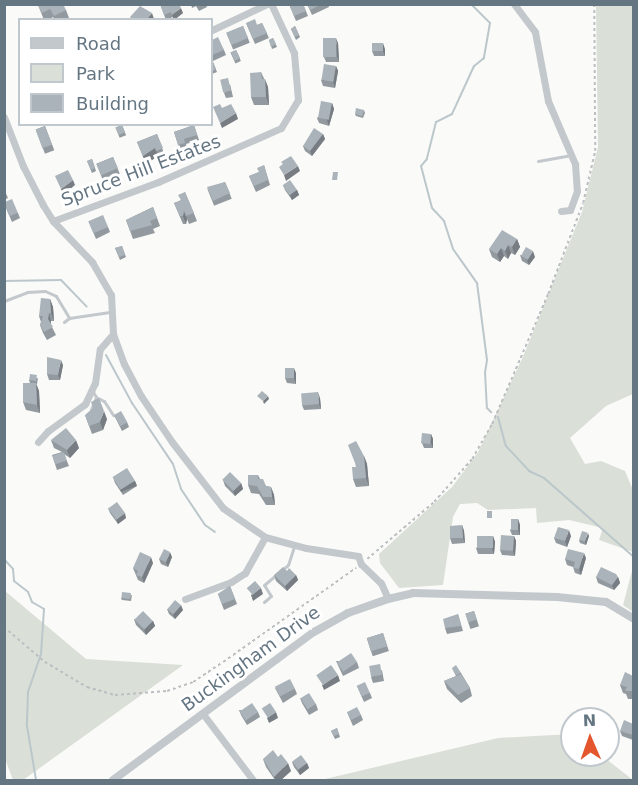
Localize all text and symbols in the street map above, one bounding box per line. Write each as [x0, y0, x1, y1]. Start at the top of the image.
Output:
legend [18, 18, 213, 126]
text: Road [76, 33, 121, 54]
text: Park [76, 63, 115, 84]
text: Building [76, 93, 149, 114]
street label: Spruce Hill Estates [58, 131, 224, 211]
street label: Buckingham Drive [178, 602, 324, 716]
north arrow [560, 707, 620, 767]
text: N [582, 711, 596, 730]

